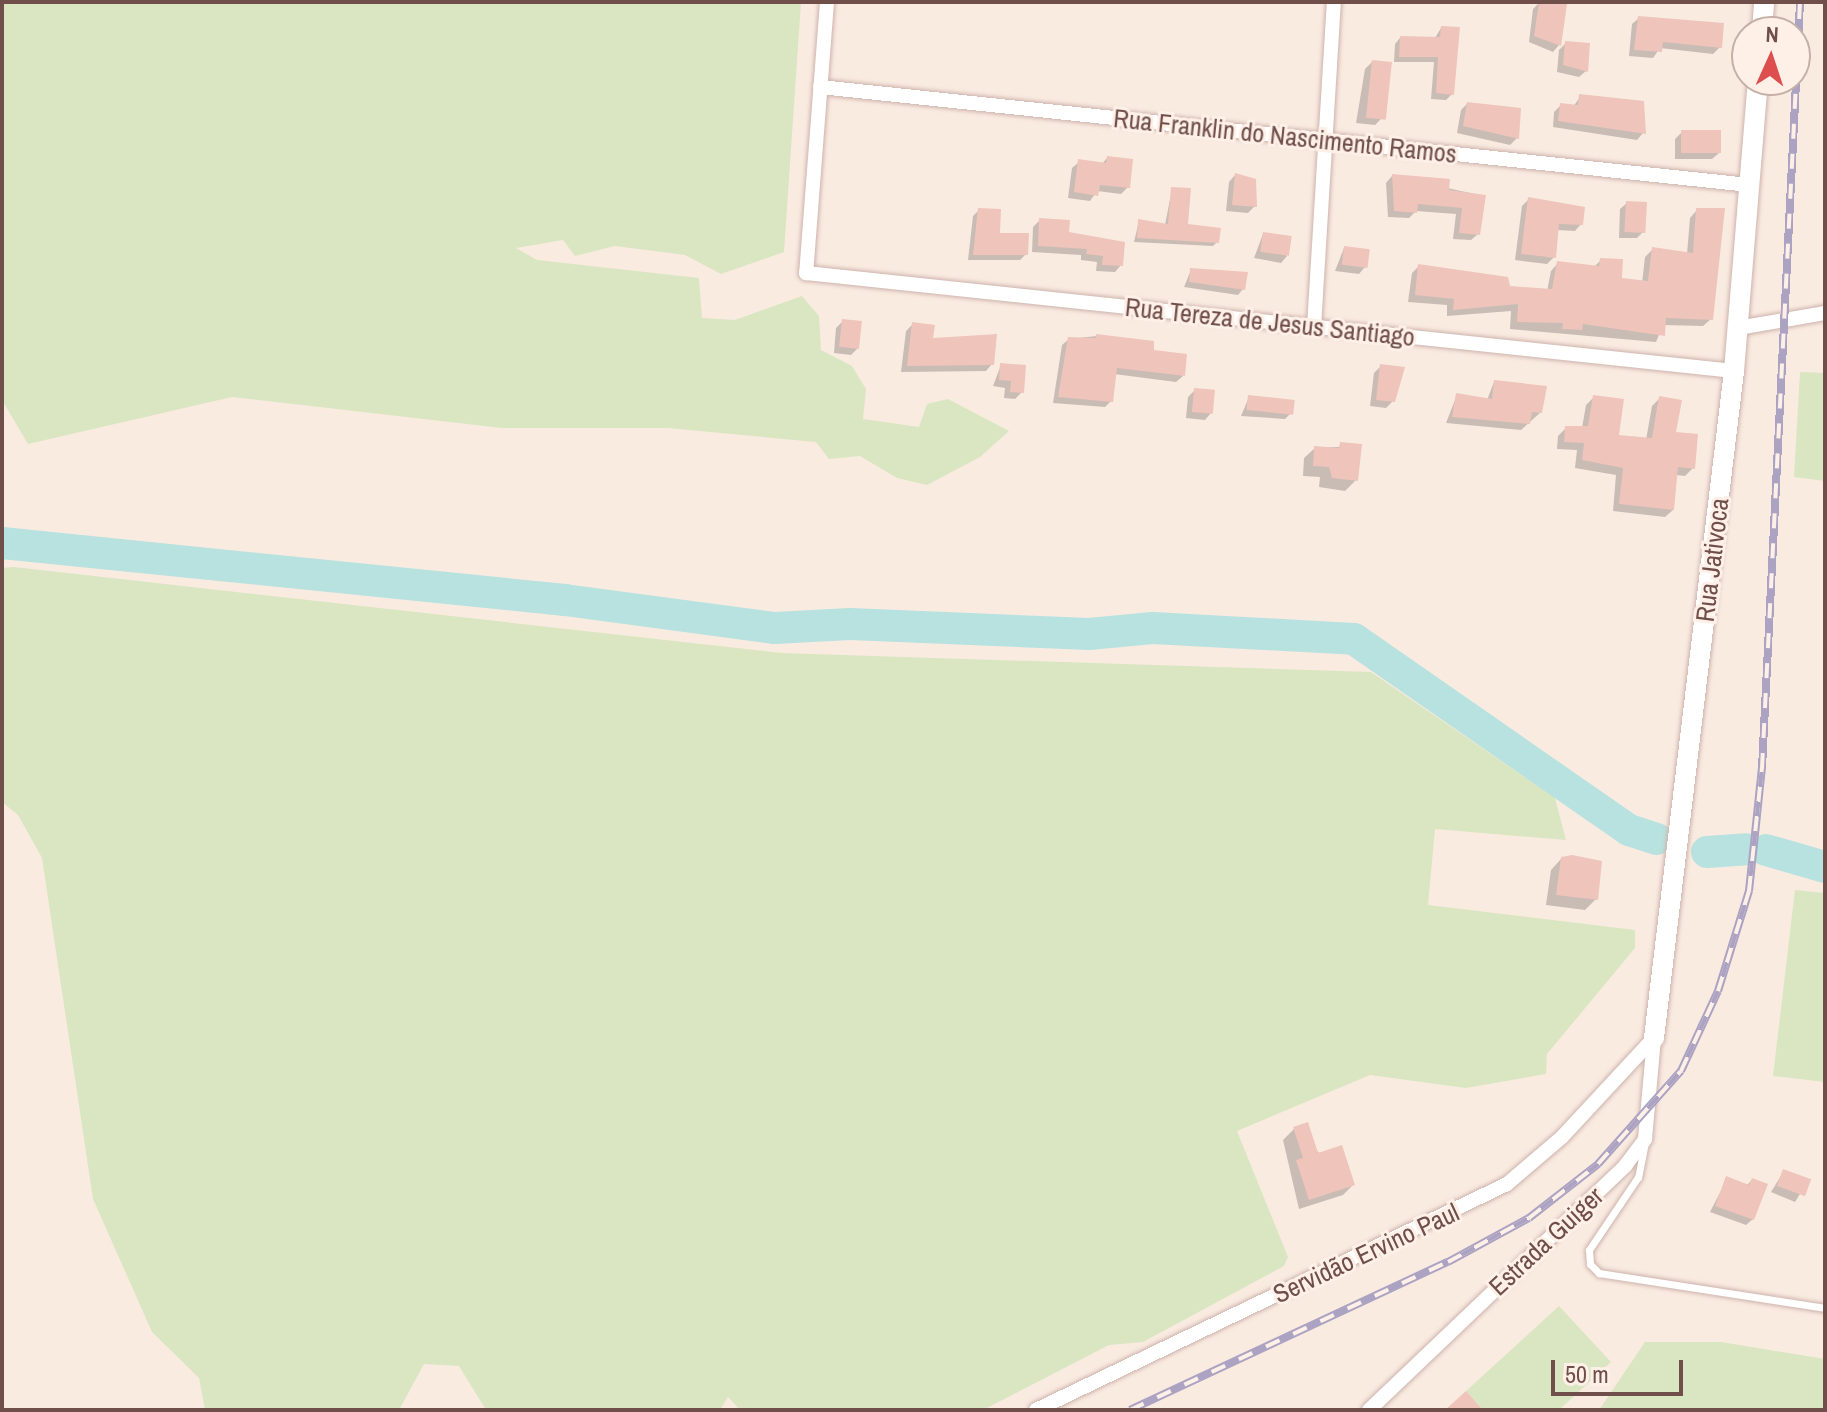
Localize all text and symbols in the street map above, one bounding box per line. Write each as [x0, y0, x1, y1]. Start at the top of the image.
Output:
north arrow [1731, 16, 1811, 96]
text: N [1765, 19, 1779, 49]
street label: Rua Franklin do Nascimento Ramos [1112, 102, 1458, 170]
street label: Rua Tereza de Jesus Santiago [1123, 291, 1417, 353]
street label: Rua Jativoca [1689, 496, 1735, 624]
street label: Estrada Guiger [1482, 1180, 1610, 1302]
street label: Servidão Ervino Paul [1268, 1196, 1464, 1310]
scale bar [1555, 1344, 1687, 1394]
text: 50 m [1565, 1358, 1609, 1390]

